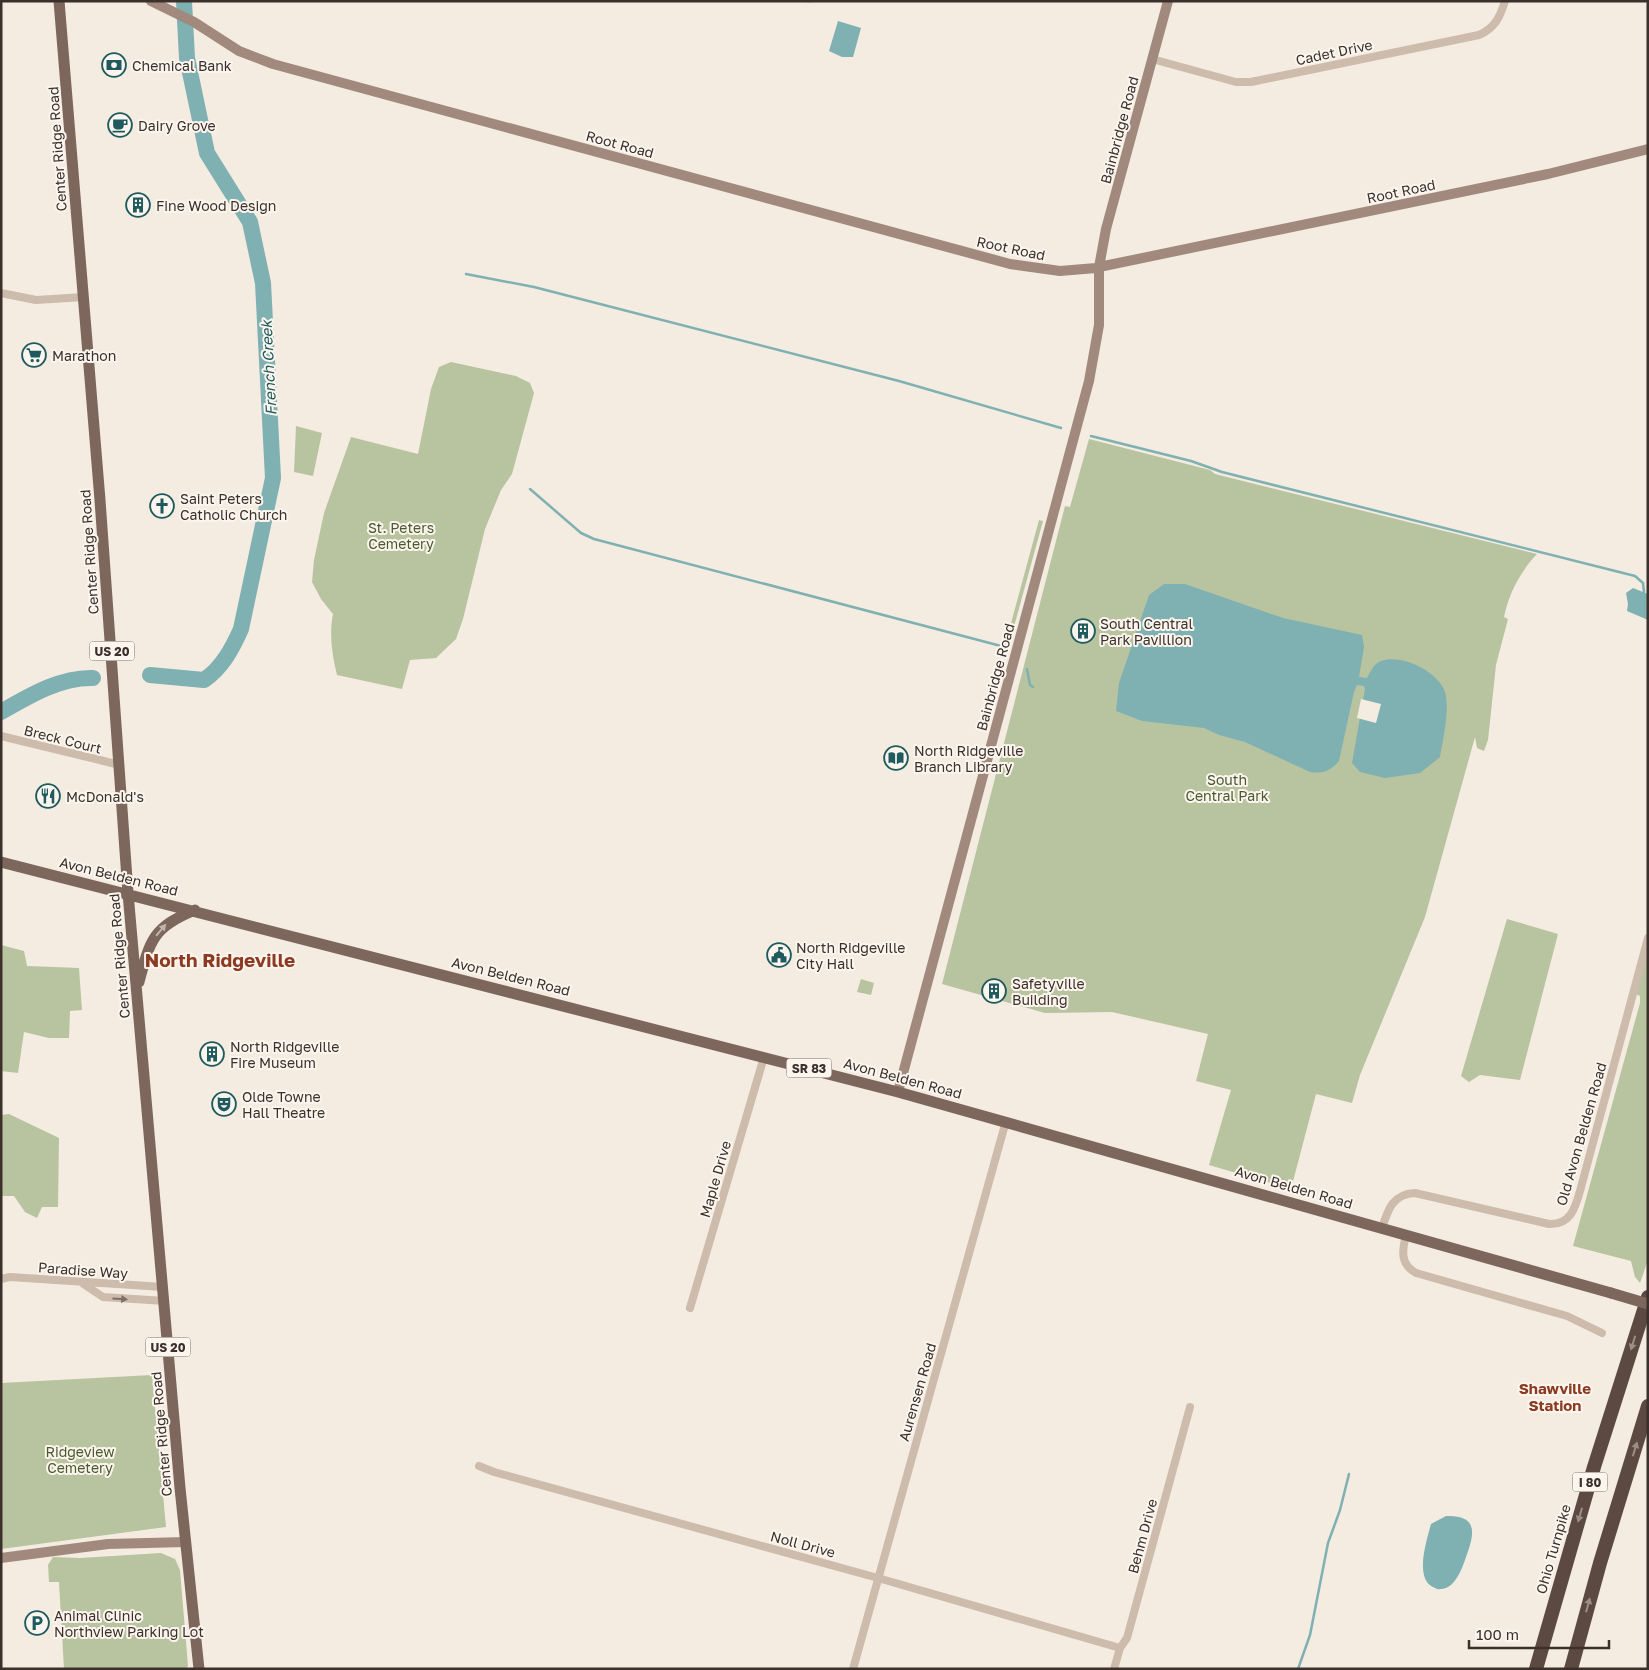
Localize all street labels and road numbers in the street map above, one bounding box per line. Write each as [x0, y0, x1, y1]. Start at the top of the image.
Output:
street label: Cadet Drive [1294, 36, 1374, 68]
street label: Bainbridge Road [1096, 74, 1142, 186]
street label: Center Ridge Road [44, 86, 70, 212]
street label: Root Road [584, 127, 656, 161]
street label: Root Road [1365, 175, 1437, 207]
street label: Root Road [975, 232, 1047, 264]
street label: Center Ridge Road [76, 489, 102, 615]
street label: Bainbridge Road [972, 621, 1018, 733]
road number: US 20 [90, 641, 134, 660]
street label: Breck Court [22, 721, 104, 757]
street label: Avon Belden Road [58, 853, 180, 899]
street label: Center Ridge Road [105, 893, 133, 1019]
street label: Avon Belden Road [450, 953, 572, 999]
street label: Avon Belden Road [842, 1054, 964, 1102]
road number: SR 83 [786, 1058, 832, 1078]
street label: Old Avon Belden Road [1552, 1060, 1610, 1208]
street label: Maple Drive [696, 1139, 734, 1219]
street label: Avon Belden Road [1233, 1162, 1355, 1212]
street label: Paradise Way [38, 1258, 129, 1282]
road number: US 20 [146, 1338, 190, 1356]
street label: Aurensen Road [895, 1341, 939, 1443]
street label: Center Ridge Road [147, 1371, 175, 1497]
road number: I 80 [1572, 1472, 1608, 1491]
street label: Behm Drive [1124, 1497, 1160, 1575]
street label: Ohio Turnpike [1532, 1502, 1574, 1596]
street label: Noll Drive [769, 1527, 837, 1561]

